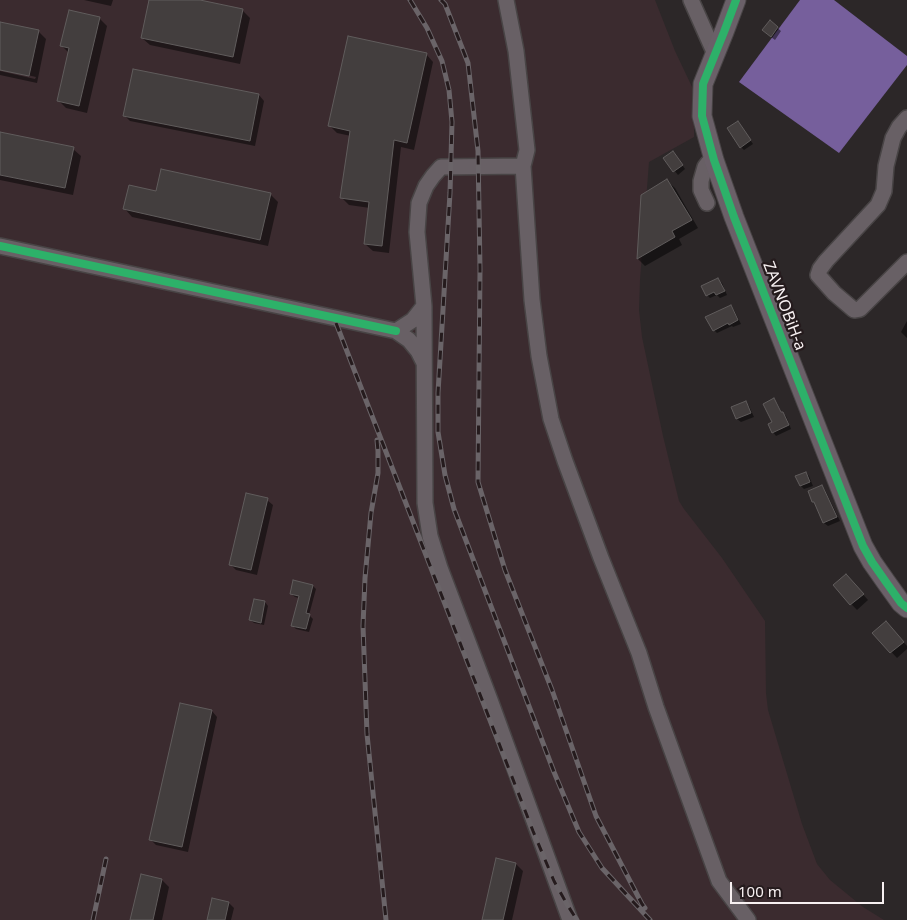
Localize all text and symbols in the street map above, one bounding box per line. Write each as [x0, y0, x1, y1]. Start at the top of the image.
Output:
street label: ZAVNOBiH-a [758, 259, 810, 353]
scale bar [732, 872, 886, 904]
text: 100 m [738, 881, 782, 901]

